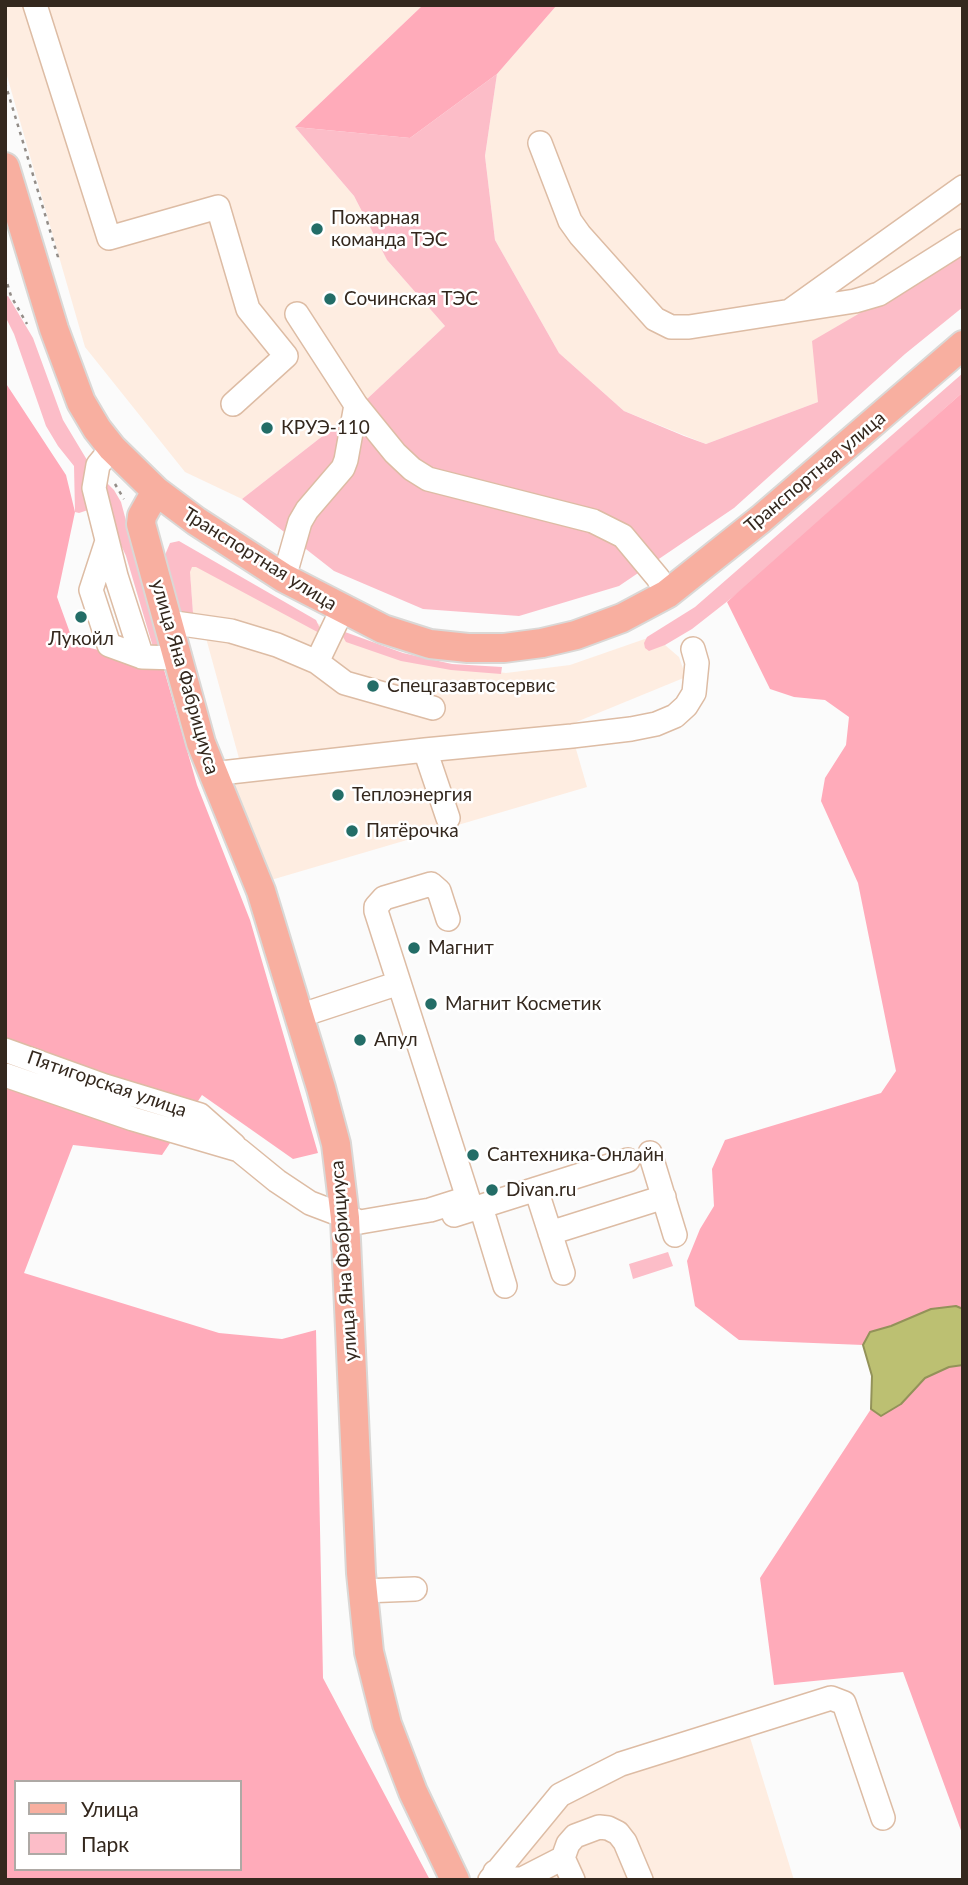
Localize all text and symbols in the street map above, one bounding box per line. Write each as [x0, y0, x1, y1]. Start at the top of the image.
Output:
place label: Пожарная команда ТЭС [331, 207, 448, 251]
marker: Пожарная команда ТЭС [309, 221, 325, 237]
place label: Сочинская ТЭС [344, 288, 478, 310]
marker: Сочинская ТЭС [322, 291, 338, 307]
street label: Транспортная улица [740, 406, 890, 538]
place label: КРУЭ-110 [281, 417, 370, 439]
marker: КРУЭ-110 [259, 420, 275, 436]
street label: Транспортная улица [179, 503, 341, 615]
street label: улица Яна Фабрициуса [146, 577, 224, 777]
marker: Лукойл [73, 609, 89, 625]
place label: Лукойл [48, 628, 114, 650]
place label: Спецгазавтосервис [387, 675, 555, 697]
marker: Спецгазавтосервис [365, 678, 381, 694]
place label: Теплоэнергия [352, 784, 472, 806]
marker: Теплоэнергия [330, 787, 346, 803]
place label: Пятёрочка [366, 820, 459, 842]
marker: Пятёрочка [344, 823, 360, 839]
place label: Магнит [428, 937, 494, 959]
marker: Магнит [406, 940, 422, 956]
place label: Магнит Косметик [445, 993, 601, 1015]
marker: Магнит Косметик [423, 996, 439, 1012]
place label: Апул [374, 1029, 418, 1051]
marker: Апул [352, 1032, 368, 1048]
street label: Пятигорская улица [24, 1046, 190, 1122]
place label: Сантехника-Онлайн [487, 1144, 664, 1166]
marker: Сантехника-Онлайн [465, 1147, 481, 1163]
street label: улица Яна Фабрициуса [326, 1160, 362, 1362]
place label: Divan.ru [506, 1179, 576, 1201]
marker: Divan.ru [484, 1182, 500, 1198]
legend [14, 1780, 242, 1871]
text: Улица [81, 1796, 139, 1821]
text: Парк [81, 1831, 129, 1856]

